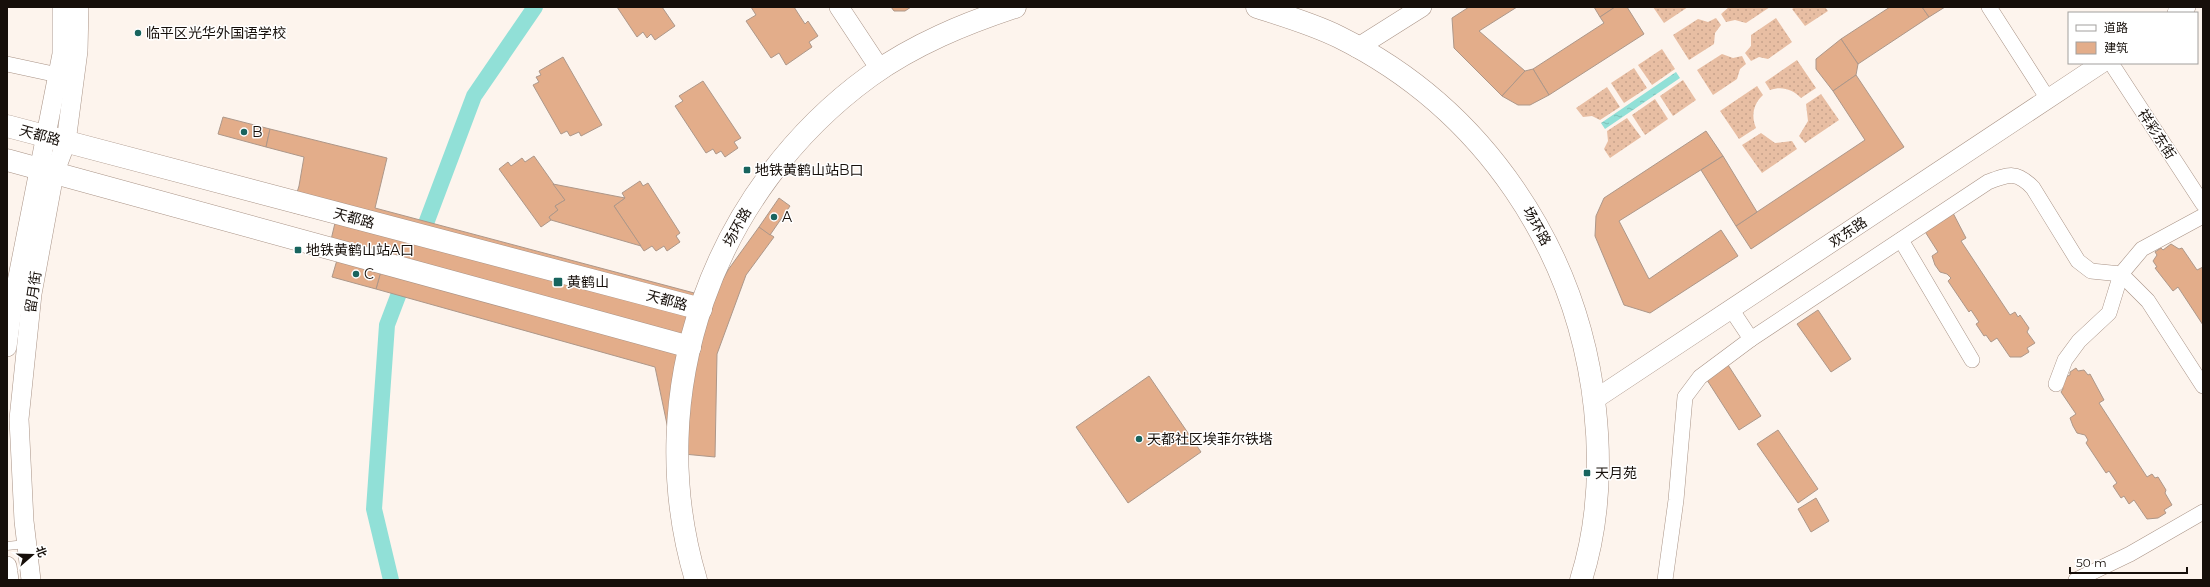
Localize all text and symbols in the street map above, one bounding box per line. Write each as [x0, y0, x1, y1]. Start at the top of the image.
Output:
legend [2068, 12, 2198, 64]
text: 道路 [2104, 20, 2128, 35]
place label: 临平区光华外国语学校 [146, 24, 286, 42]
marker: 临平区光华外国语学校 [133, 28, 143, 38]
text: 建筑 [2104, 40, 2128, 55]
street label: 祥彩东街 [2134, 106, 2180, 162]
street label: 天都路 [17, 121, 63, 149]
place label: B [252, 123, 263, 141]
marker: B [239, 127, 249, 137]
place label: 地铁黄鹤山站B口 [755, 161, 864, 179]
marker: 地铁黄鹤山站B口 [742, 165, 752, 175]
street label: 场环路 [1519, 203, 1555, 249]
street label: 天都路 [331, 204, 377, 232]
street label: 场环路 [719, 204, 755, 250]
place label: A [782, 208, 793, 226]
marker: A [769, 212, 779, 222]
street label: 欢东路 [1826, 213, 1870, 251]
place label: 地铁黄鹤山站A口 [306, 241, 414, 259]
marker: 地铁黄鹤山站A口 [293, 245, 303, 255]
place label: C [364, 265, 374, 283]
marker: C [351, 269, 361, 279]
street label: 留月街 [21, 270, 45, 314]
place label: 黄鹤山 [567, 273, 609, 291]
marker: 黄鹤山 [552, 276, 564, 288]
street label: 天都路 [644, 286, 690, 314]
place label: 天都社区埃菲尔铁塔 [1147, 430, 1273, 448]
marker: 天都社区埃菲尔铁塔 [1134, 434, 1144, 444]
place label: 天月苑 [1595, 464, 1637, 482]
marker: 天月苑 [1582, 468, 1592, 478]
north arrow [12, 535, 52, 575]
text: 北 [33, 544, 50, 559]
scale bar [2070, 549, 2187, 575]
text: 50 m [2076, 555, 2107, 570]

